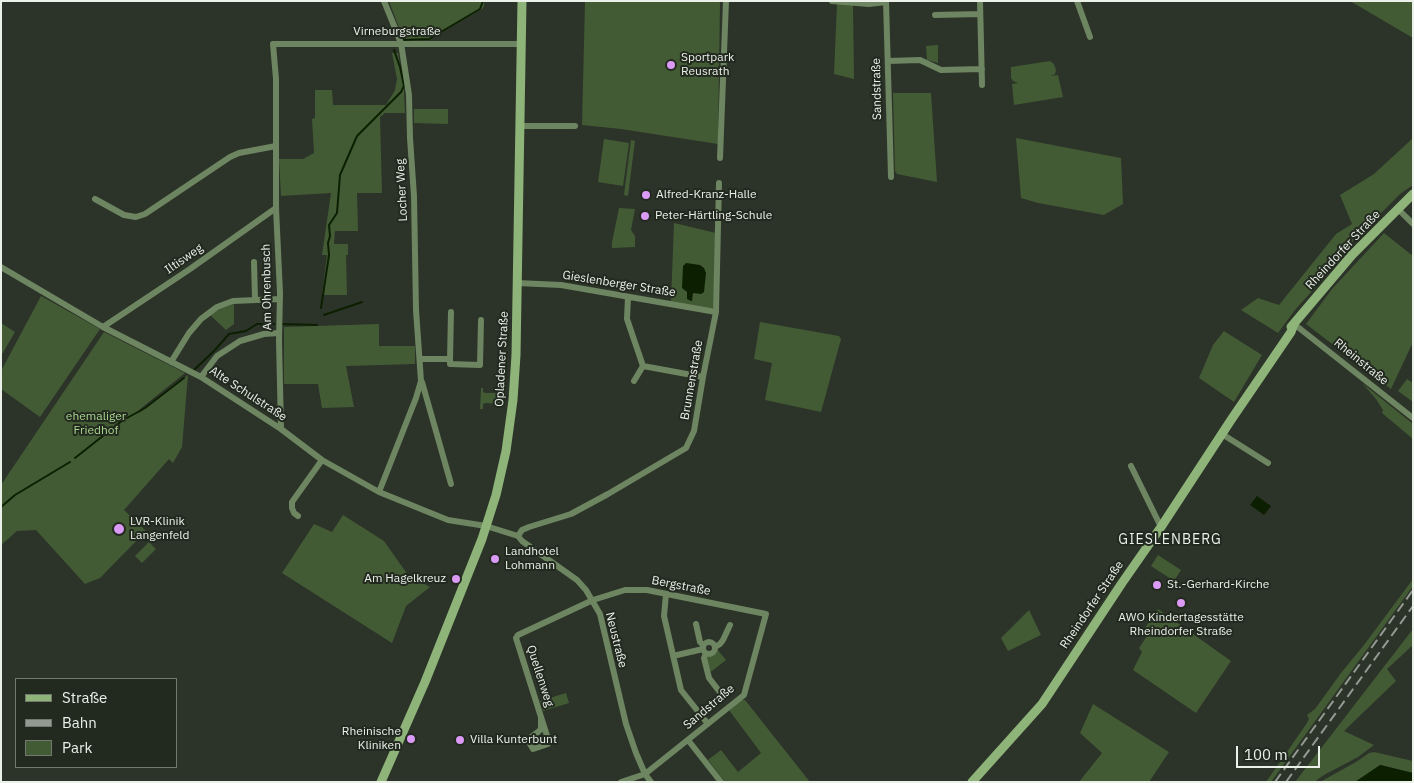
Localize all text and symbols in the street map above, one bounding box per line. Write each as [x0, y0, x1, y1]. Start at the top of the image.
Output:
street label: Virneburgstraße [353, 25, 441, 39]
place label: Sportpark Reusrath [681, 51, 734, 79]
street label: Sandstraße [869, 58, 885, 120]
marker: Sportpark Reusrath [665, 59, 677, 71]
street label: Locher Weg [393, 158, 411, 222]
place label: Alfred-Kranz-Halle [656, 188, 757, 202]
marker: Alfred-Kranz-Halle [640, 189, 652, 201]
street label: Rheindorfer Straße [1303, 207, 1383, 293]
place label: Peter-Härtling-Schule [655, 209, 772, 223]
marker: Peter-Härtling-Schule [639, 210, 651, 222]
street label: Iltisweg [162, 241, 206, 277]
street label: Am Ohrenbusch [259, 244, 275, 330]
street label: Gieslenberger Straße [561, 268, 677, 300]
street label: Opladener Straße [492, 311, 512, 407]
street label: Rheinstraße [1331, 336, 1391, 388]
street label: Brunnenstraße [678, 339, 706, 421]
street label: Alte Schulstraße [207, 364, 289, 424]
park label: ehemaliger Friedhof [66, 410, 126, 438]
place label: LVR-Klinik Langenfeld [130, 515, 190, 543]
marker: LVR-Klinik Langenfeld [112, 522, 126, 536]
district label: GIESLENBERG [1117, 532, 1223, 548]
place label: Landhotel Lohmann [505, 545, 559, 573]
marker: Landhotel Lohmann [489, 553, 501, 565]
street label: Rheindorfer Straße [1057, 558, 1127, 652]
place label: Am Hagelkreuz [364, 572, 446, 586]
marker: Am Hagelkreuz [450, 573, 462, 585]
street label: Bergstraße [650, 573, 712, 599]
place label: St.-Gerhard-Kirche [1167, 578, 1269, 592]
marker: St.-Gerhard-Kirche [1151, 579, 1163, 591]
marker: AWO Kindertagesstätte Rheindorfer Straße [1175, 597, 1187, 609]
street label: Neustraße [602, 611, 630, 669]
place label: AWO Kindertagesstätte Rheindorfer Straße [1118, 611, 1244, 639]
street label: Quellenweg [523, 643, 557, 709]
legend [15, 678, 178, 768]
street label: Sandstraße [681, 682, 737, 732]
text: Straße [62, 688, 107, 707]
text: Bahn [62, 713, 97, 732]
place label: Rheinische Kliniken [342, 725, 401, 753]
marker: Rheinische Kliniken [405, 733, 417, 745]
place label: Villa Kunterbunt [470, 733, 557, 747]
marker: Villa Kunterbunt [454, 734, 466, 746]
scale bar [1239, 736, 1323, 768]
text: Park [62, 738, 92, 757]
text: 100 m [1244, 745, 1288, 764]

